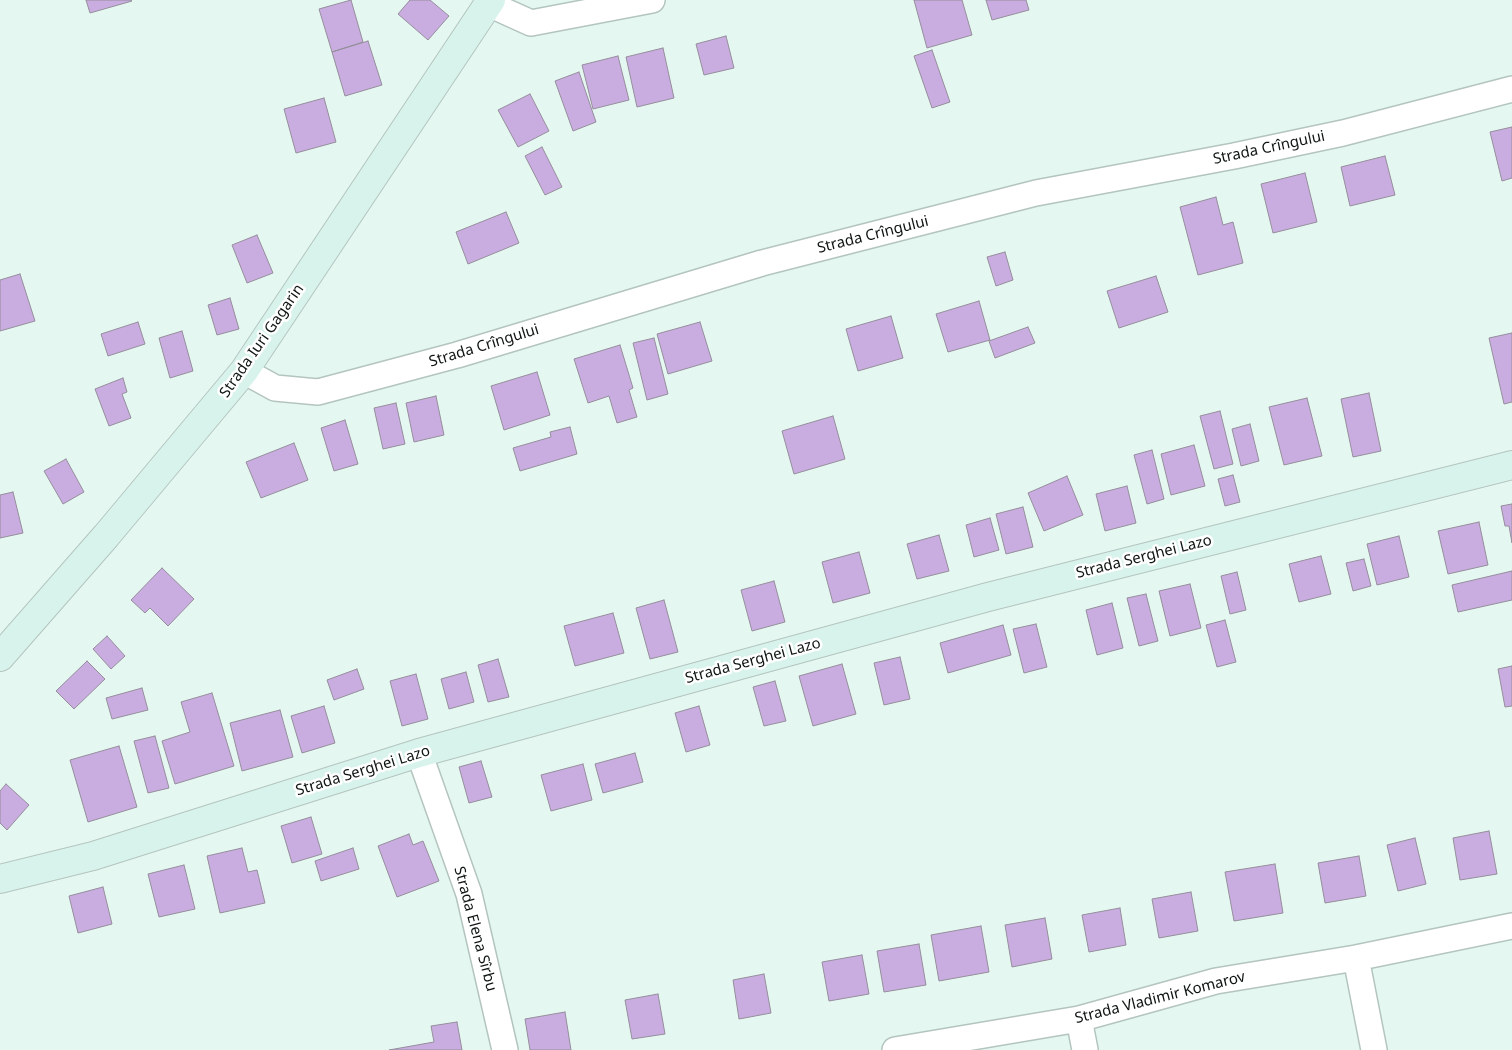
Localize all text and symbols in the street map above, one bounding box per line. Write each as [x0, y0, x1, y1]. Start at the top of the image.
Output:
street label: Strada Crîngului [1211, 127, 1327, 169]
street label: Strada Crîngului [816, 212, 930, 258]
street label: Strada Iuri Gagarin [216, 281, 308, 401]
street label: Strada Crîngului [427, 321, 541, 371]
street label: Strada Serghei Lazo [1074, 531, 1214, 583]
street label: Strada Serghei Lazo [683, 634, 823, 688]
street label: Strada Serghei Lazo [294, 742, 432, 800]
street label: Strada Elena Sîrbu [450, 865, 500, 993]
street label: Strada Vladimir Komarov [1073, 968, 1247, 1028]

